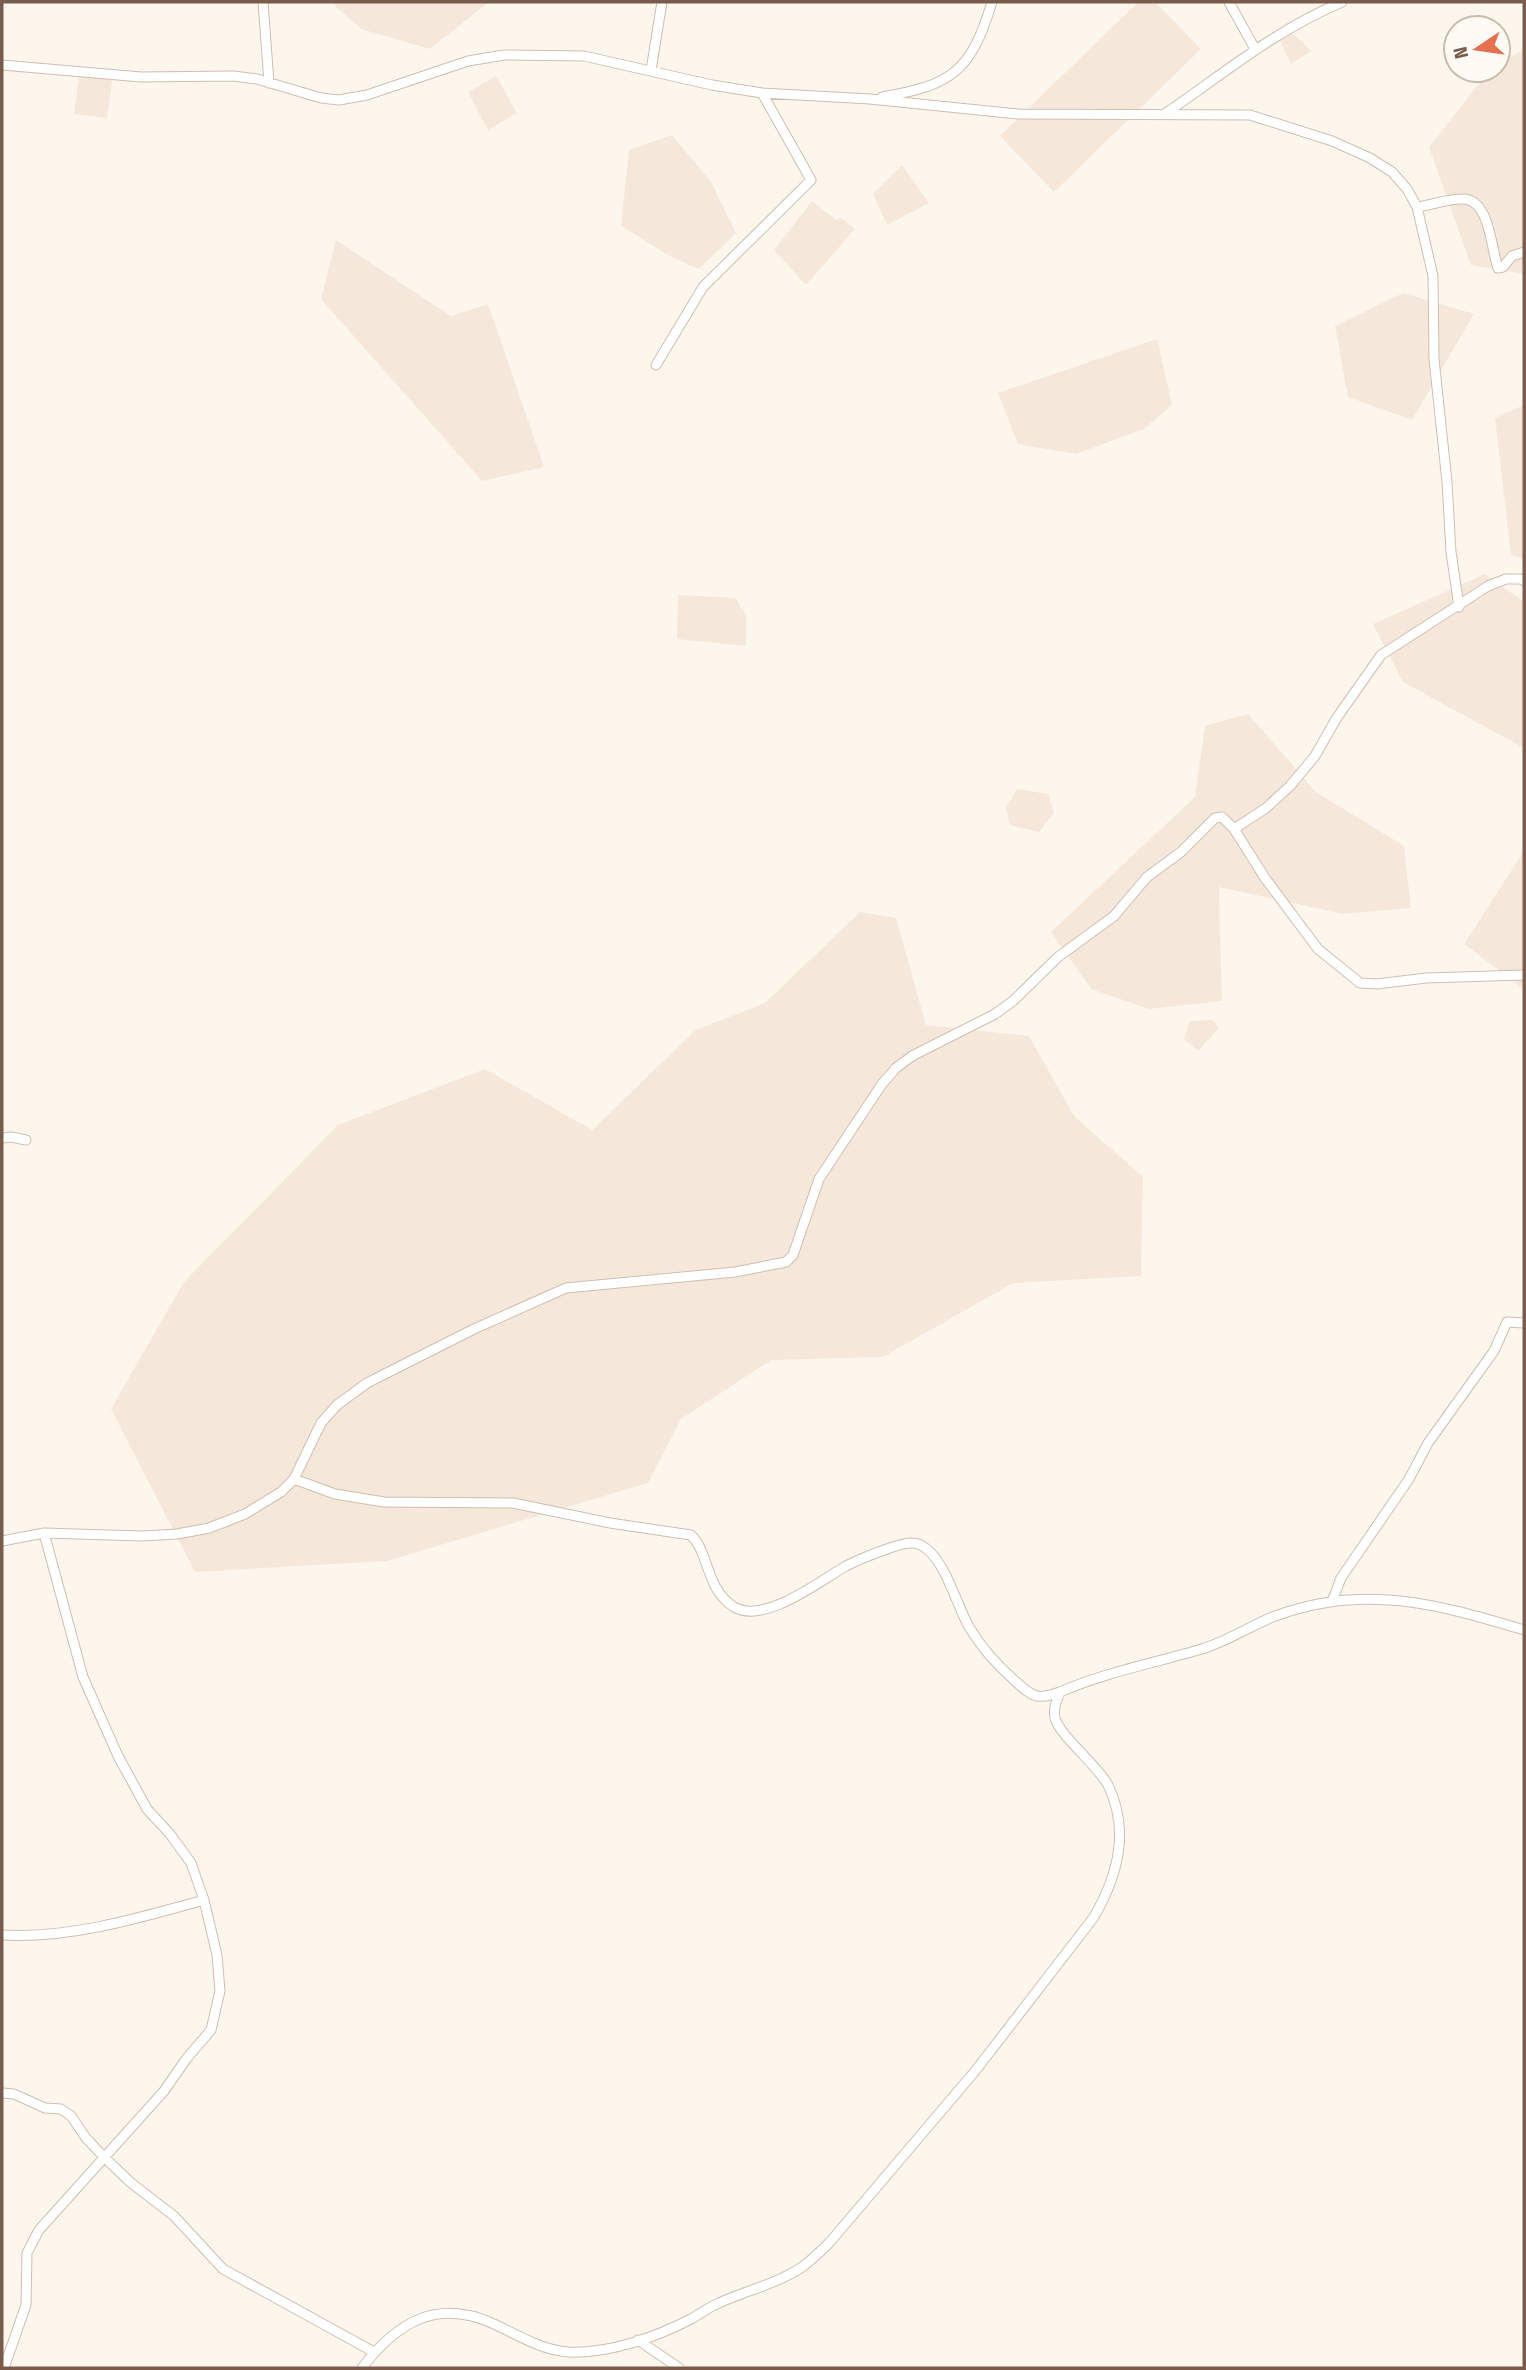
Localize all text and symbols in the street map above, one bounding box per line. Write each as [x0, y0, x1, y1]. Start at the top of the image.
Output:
north arrow [1442, 14, 1512, 84]
text: N [1448, 45, 1473, 61]

